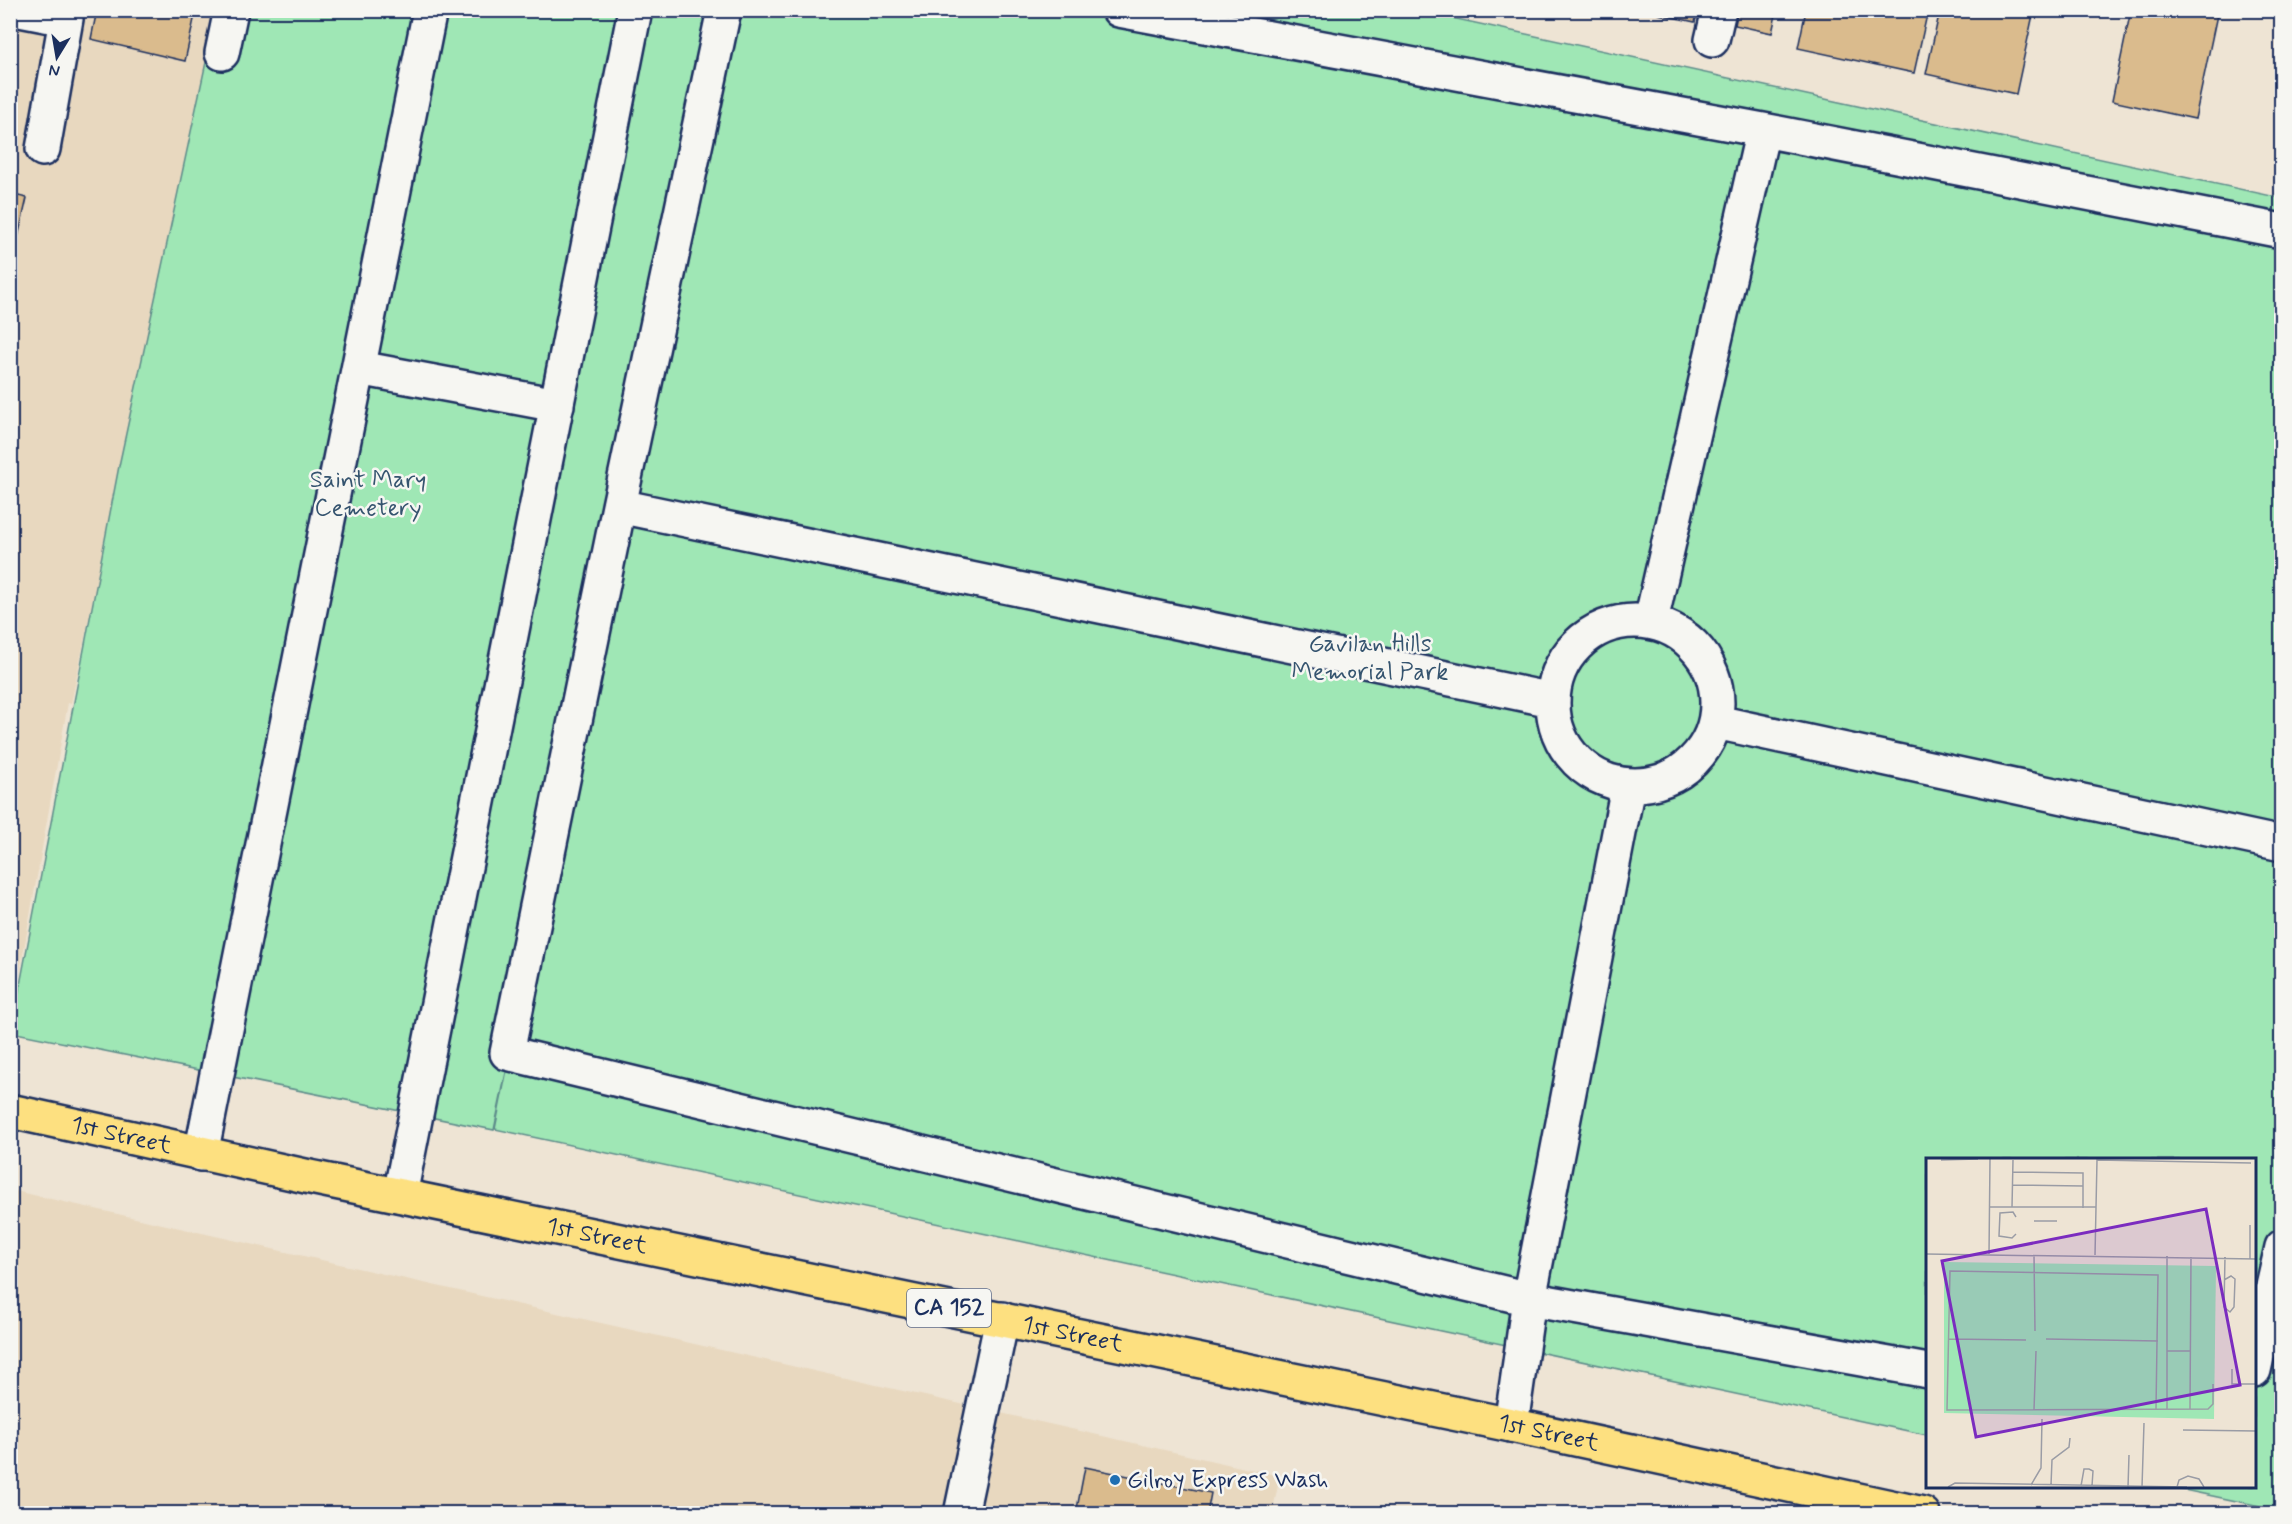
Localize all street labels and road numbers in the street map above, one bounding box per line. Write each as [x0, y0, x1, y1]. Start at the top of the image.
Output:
street label: 1st Street [68, 1109, 175, 1162]
street label: 1st Street [543, 1211, 650, 1262]
road number: CA 152 [907, 1289, 991, 1327]
street label: 1st Street [1019, 1309, 1126, 1360]
street label: 1st Street [1495, 1407, 1602, 1459]

